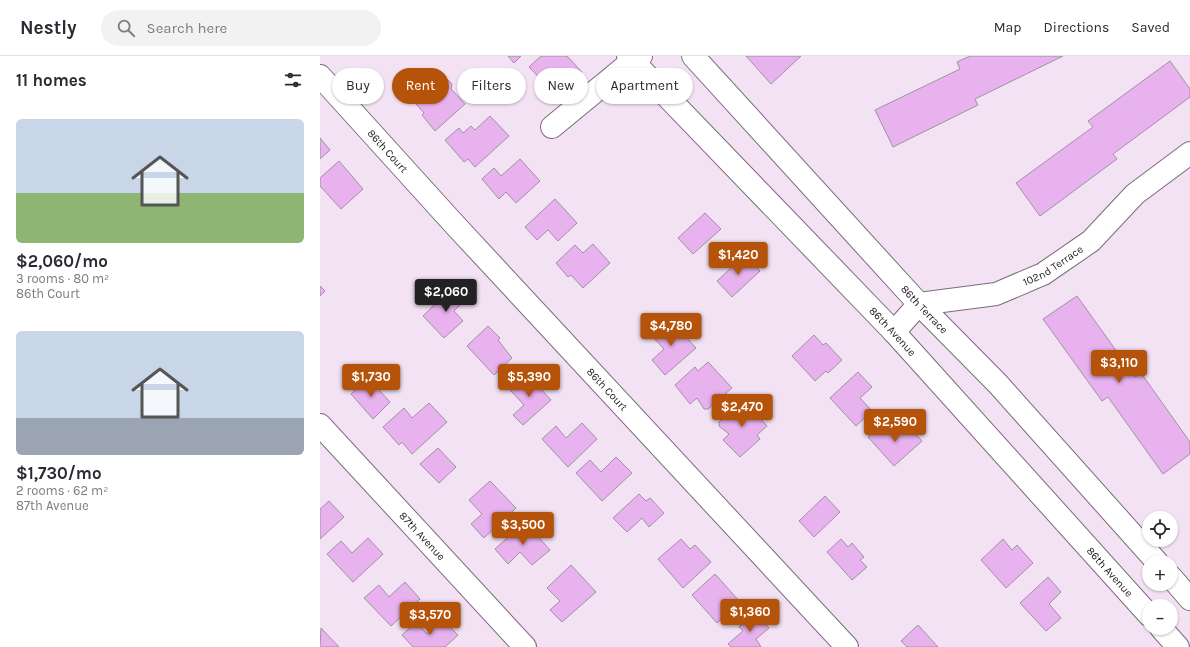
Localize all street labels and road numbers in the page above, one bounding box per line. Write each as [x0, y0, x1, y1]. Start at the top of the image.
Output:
street label: 86th Court [365, 126, 411, 175]
street label: 102nd Terrace [1021, 242, 1086, 288]
street label: 86th Terrace [898, 282, 951, 336]
street label: 86th Avenue [867, 304, 919, 359]
street label: 86th Court [584, 365, 631, 413]
street label: 87th Avenue [397, 509, 448, 563]
street label: 86th Avenue [1084, 544, 1136, 600]

